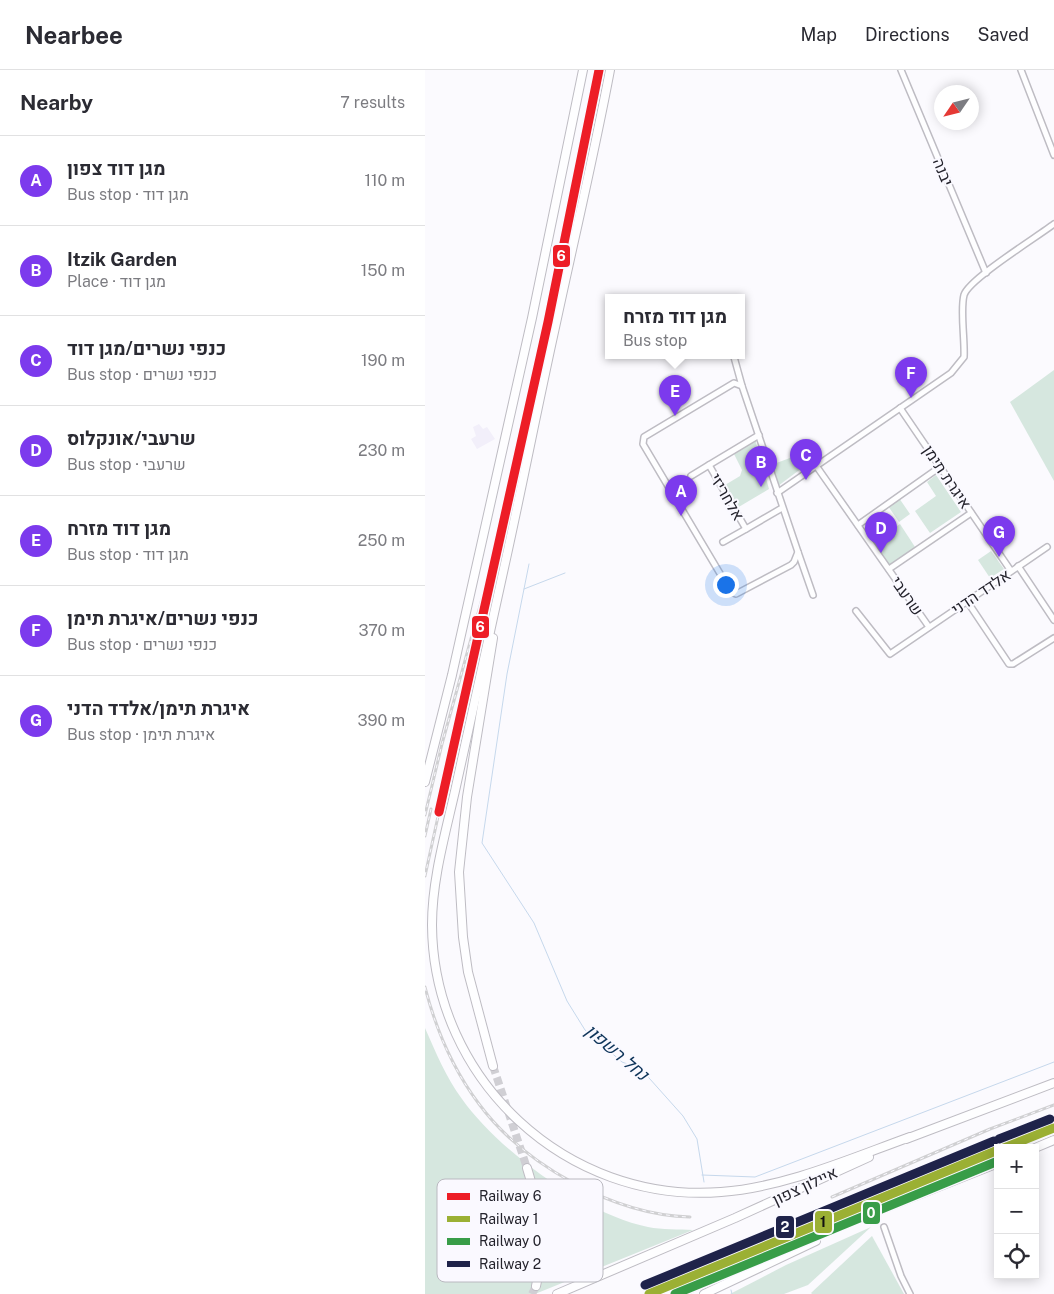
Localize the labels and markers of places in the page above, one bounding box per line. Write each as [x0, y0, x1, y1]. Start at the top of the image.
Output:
pin: F [895, 357, 927, 398]
pin: E [659, 375, 691, 416]
pin: C [790, 439, 822, 480]
pin: B [745, 446, 777, 487]
pin: A [665, 475, 697, 516]
pin: D [865, 512, 897, 553]
pin: G [983, 516, 1015, 557]

